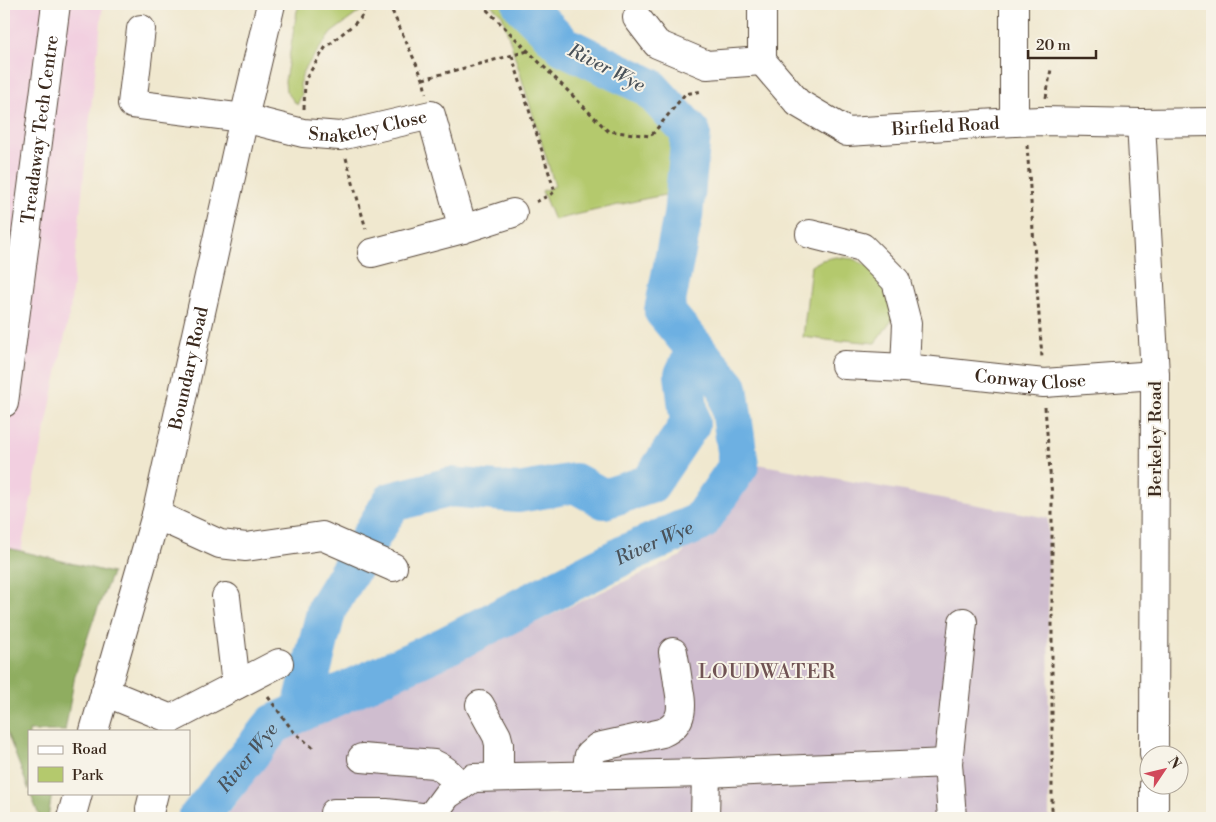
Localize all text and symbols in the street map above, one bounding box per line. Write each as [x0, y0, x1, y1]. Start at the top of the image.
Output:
scale bar [1028, 28, 1096, 60]
street label: Treadaway Tech Centre [16, 34, 64, 225]
text: 20 m [1036, 36, 1071, 55]
water label: River Wye [563, 38, 649, 98]
street label: Snakeley Close [308, 105, 429, 148]
street label: Birfield Road [890, 112, 1001, 141]
street label: Boundary Road [164, 304, 214, 433]
street label: Conway Close [973, 365, 1087, 395]
street label: Berkeley Road [1144, 380, 1167, 498]
water label: River Wye [610, 515, 697, 571]
district label: LOUDWATER [698, 660, 836, 685]
water label: River Wye [212, 718, 283, 799]
legend [28, 730, 190, 794]
text: Road [72, 740, 107, 759]
north arrow [1138, 744, 1188, 794]
text: N [1163, 753, 1184, 773]
text: Park [72, 766, 104, 785]

